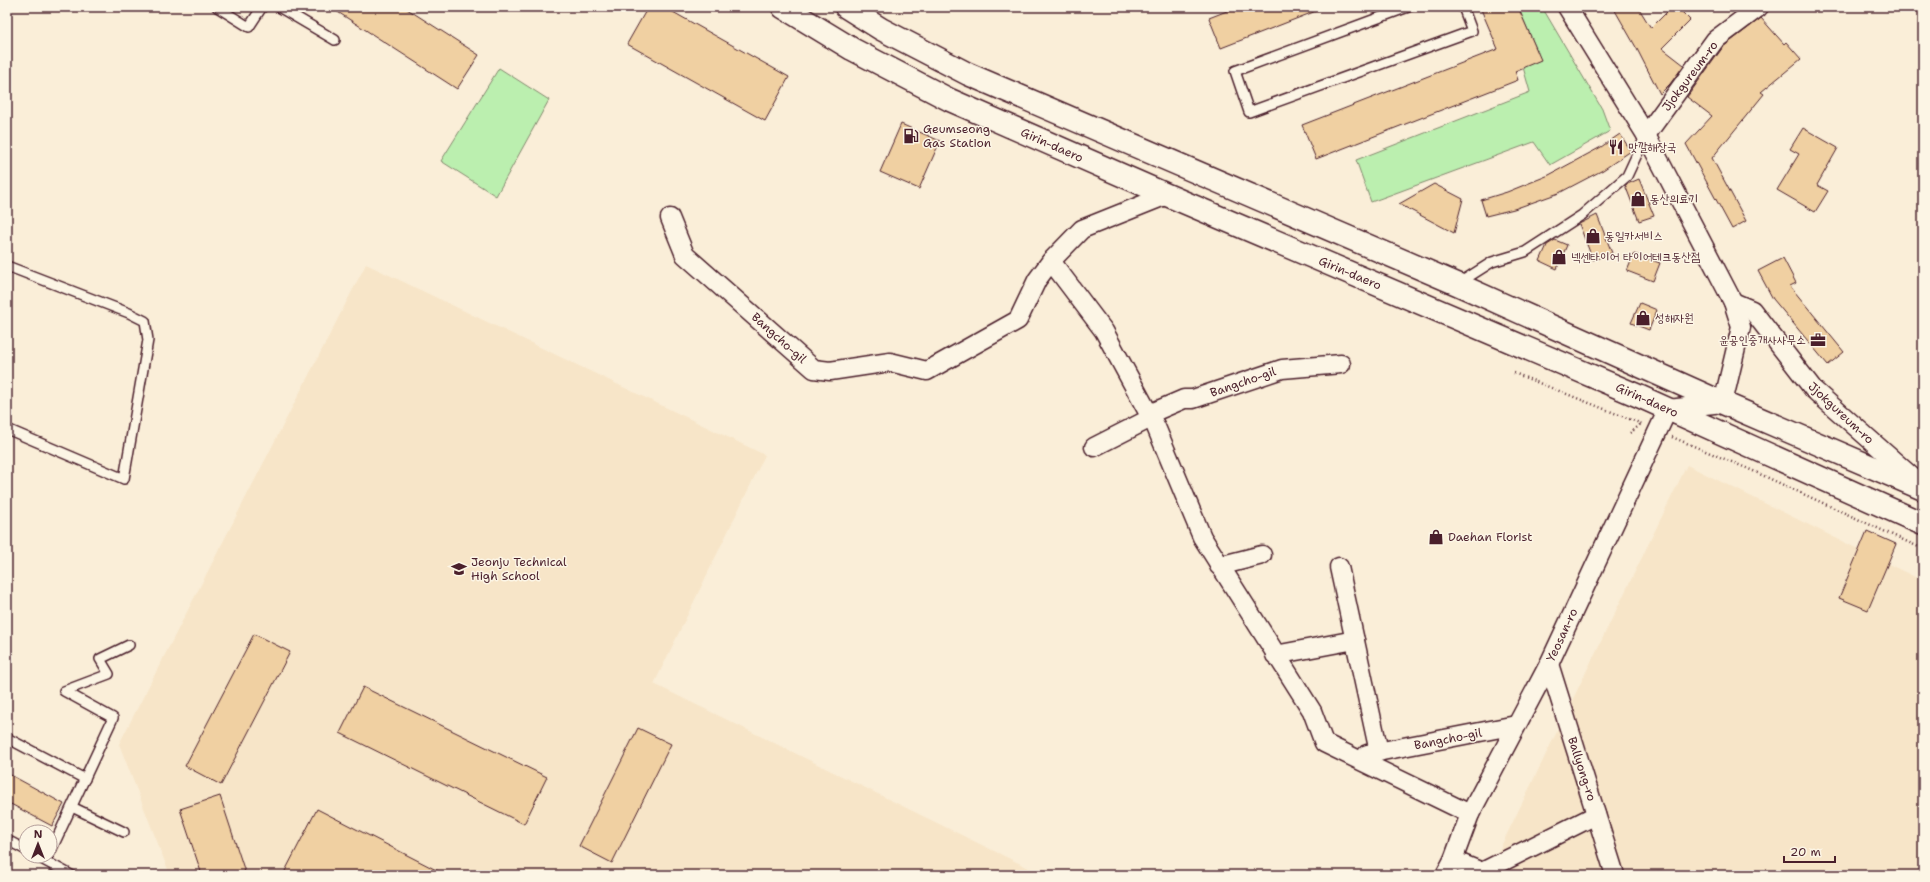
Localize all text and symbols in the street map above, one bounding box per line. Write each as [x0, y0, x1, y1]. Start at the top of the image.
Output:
street label: Jjokgureum-ro [1658, 38, 1722, 114]
place label: Geumseong Gas Station [923, 121, 991, 151]
street label: Girin-daero [1018, 124, 1086, 166]
fuel station icon: Geumseong Gas Station [902, 127, 920, 145]
restaurant icon: 맛깔해장국 [1607, 138, 1625, 156]
place label: 맛깔해장국 [1628, 139, 1676, 155]
shop icon: 동산의료기 [1629, 190, 1647, 208]
place label: 동산의료기 [1650, 191, 1698, 207]
shop icon: 동일카서비스 [1584, 227, 1602, 245]
place label: 동일카서비스 [1605, 228, 1663, 244]
shop icon: 넥센타이어 타이어테크동산점 [1550, 248, 1568, 266]
place label: 넥센타이어 타이어테크동산점 [1571, 249, 1701, 265]
street label: Girin-daero [1316, 253, 1384, 293]
street label: Bangcho-gil [748, 309, 810, 367]
shop icon: 성해자원 [1634, 309, 1652, 327]
place label: 성해자원 [1655, 310, 1694, 326]
office icon: 윤공인중개사사무소 [1809, 331, 1827, 349]
place label: 윤공인중개사사무소 [1719, 332, 1806, 348]
street label: Bangcho-gil [1208, 363, 1278, 401]
street label: Girin-daero [1613, 379, 1681, 421]
street label: Jjokgureum-ro [1805, 379, 1877, 447]
shop icon: Daehan Florist [1427, 528, 1445, 546]
place label: Daehan Florist [1448, 529, 1533, 545]
place label: Jeonju Technical High School [471, 554, 567, 584]
school or university icon: Jeonju Technical High School [450, 560, 468, 578]
street label: Yeosan-ro [1543, 606, 1581, 664]
street label: Bangcho-gil [1413, 725, 1484, 753]
street label: Ballyong-ro [1564, 735, 1600, 803]
north arrow [18, 824, 58, 864]
text: N [34, 827, 43, 842]
scale bar [1784, 838, 1835, 864]
text: 20 m [1790, 844, 1821, 860]

